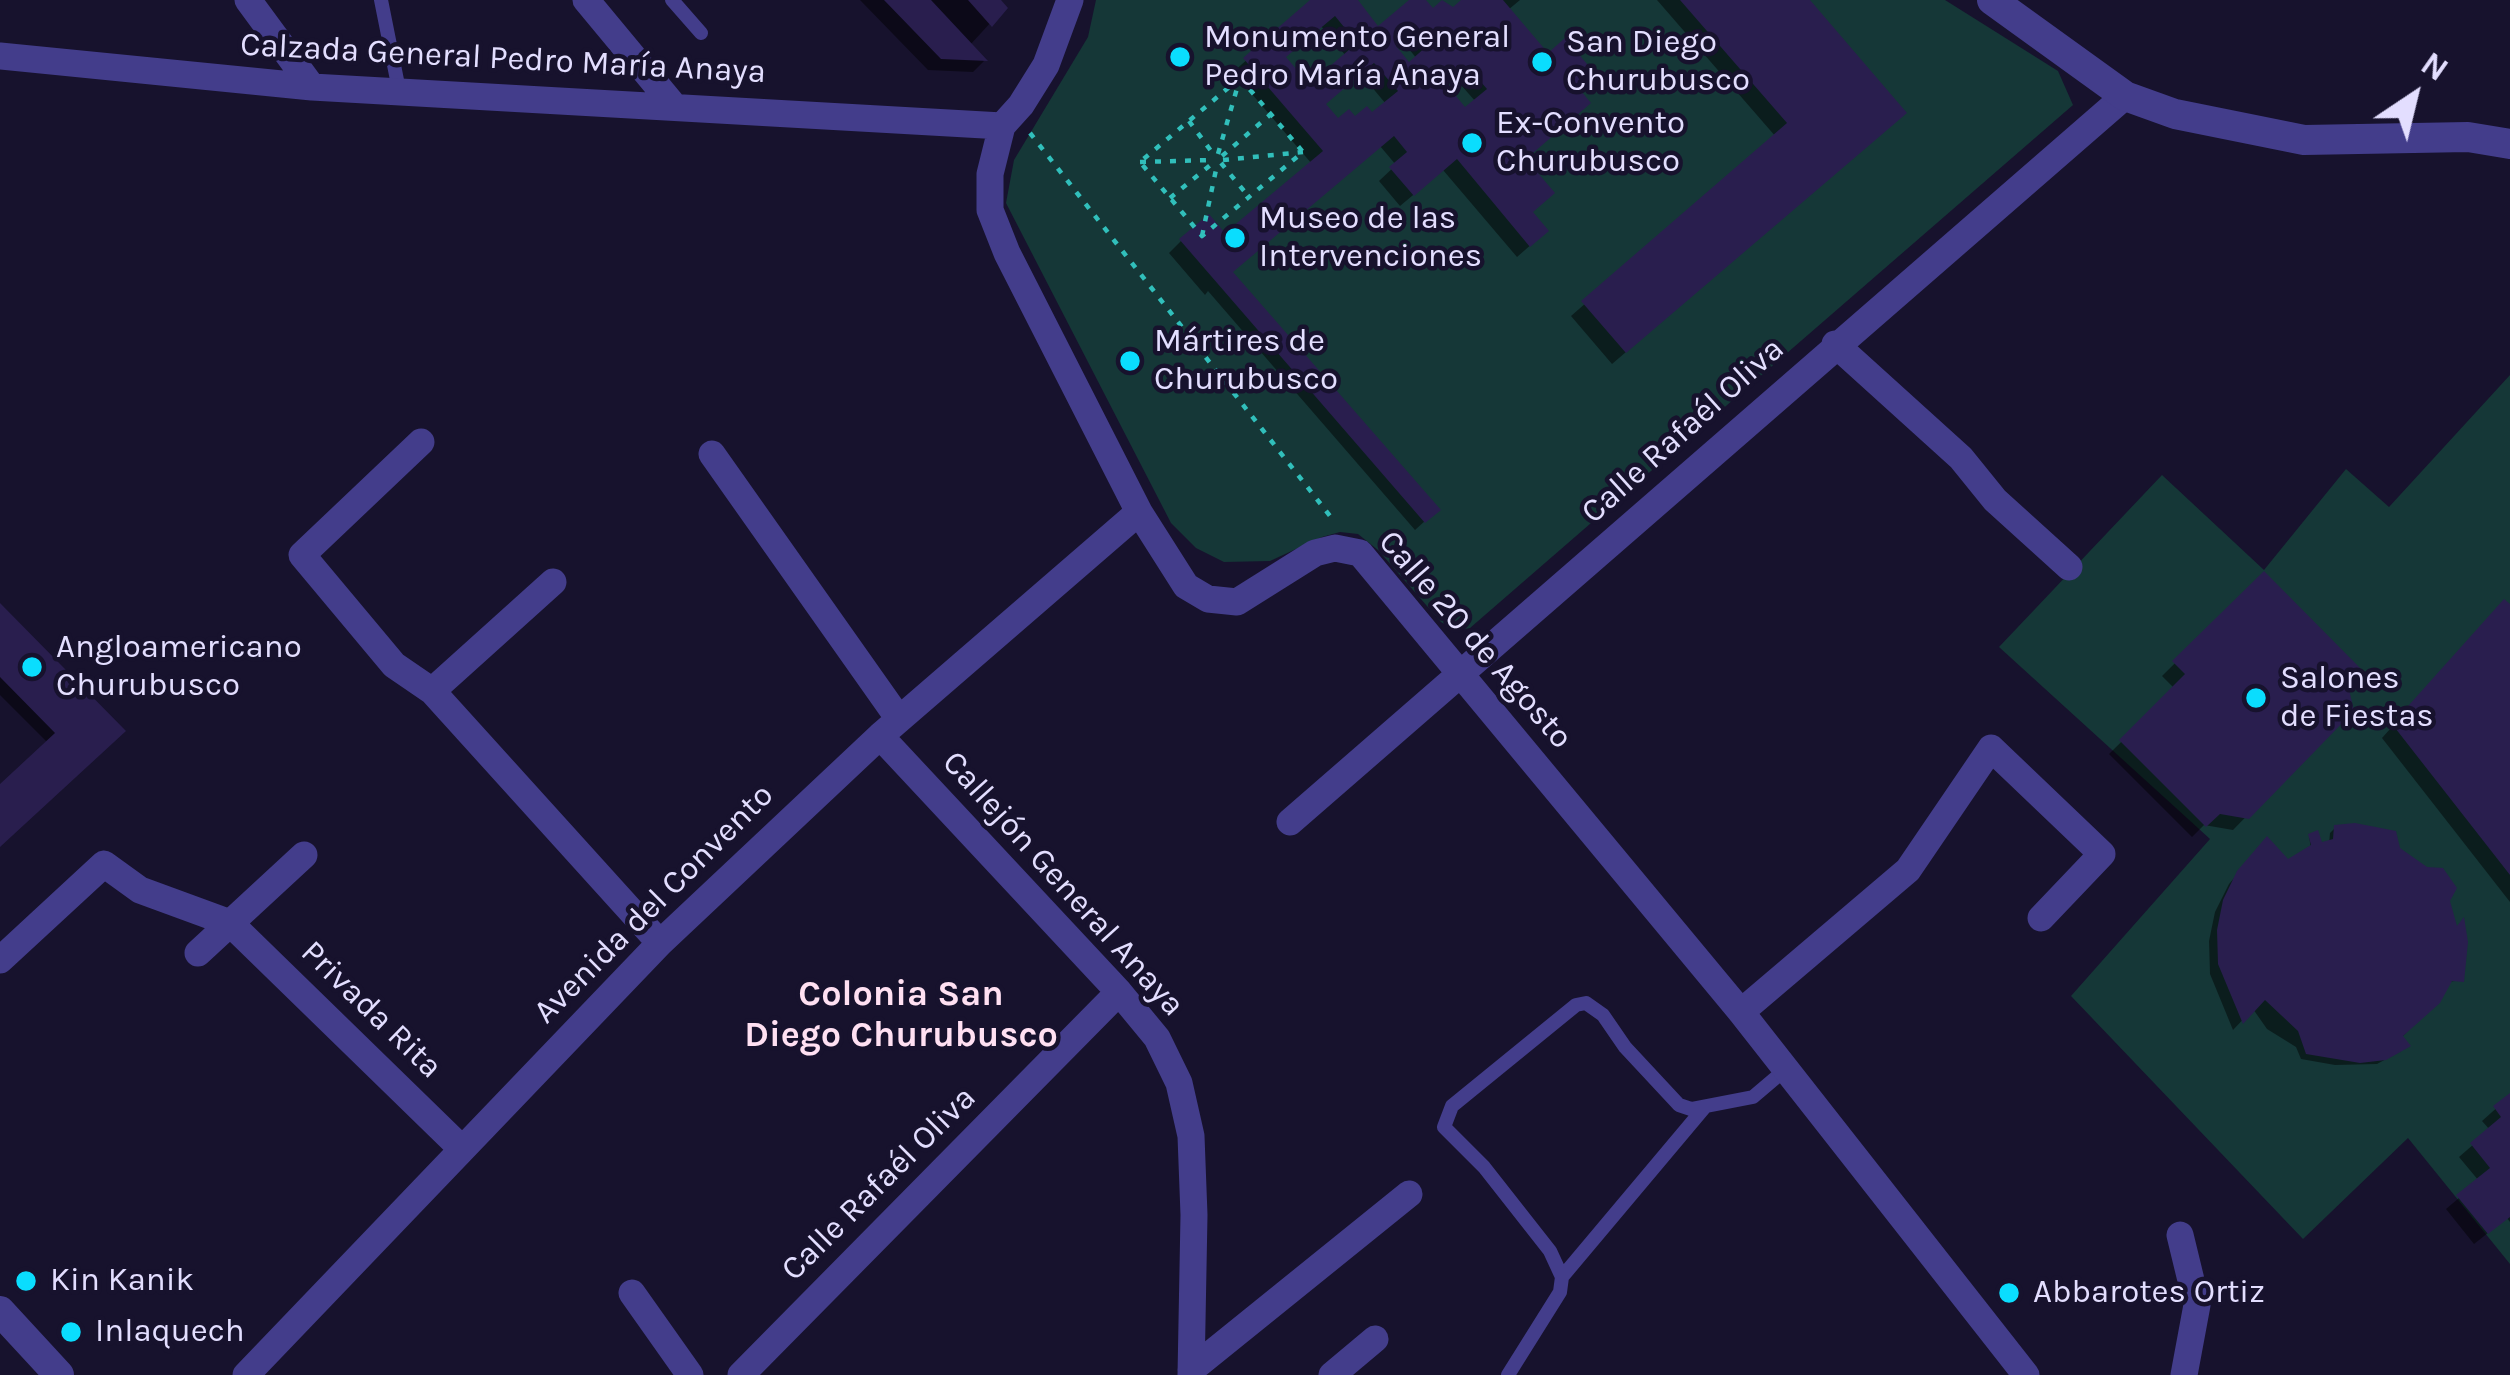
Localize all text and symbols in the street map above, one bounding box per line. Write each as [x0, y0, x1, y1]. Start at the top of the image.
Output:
place label: Monumento General Pedro María Anaya [1204, 18, 1510, 96]
place label: San Diego Churubusco [1566, 23, 1750, 101]
street label: Calzada General Pedro María Anaya [239, 25, 767, 93]
north arrow [2354, 36, 2474, 156]
marker: Monumento General Pedro María Anaya [1167, 44, 1193, 70]
text: N [2414, 44, 2455, 89]
marker: San Diego Churubusco [1529, 49, 1555, 75]
place label: Ex-Convento Churubusco [1496, 104, 1685, 182]
marker: Ex-Convento Churubusco [1459, 130, 1485, 156]
place label: Museo de las Intervenciones [1259, 199, 1482, 277]
marker: Museo de las Intervenciones [1222, 225, 1248, 251]
place label: Mártires de Churubusco [1154, 322, 1338, 400]
street label: Calle Rafaél Oliva [1574, 330, 1792, 532]
marker: Mártires de Churubusco [1117, 348, 1143, 374]
street label: Calle 20 de Agosto [1370, 523, 1580, 757]
place label: Angloamericano Churubusco [56, 628, 302, 706]
marker: Angloamericano Churubusco [19, 654, 45, 680]
place label: Salones de Fiestas [2280, 659, 2434, 737]
marker: Salones de Fiestas [2243, 685, 2269, 711]
street label: Callejón General Anaya [934, 743, 1192, 1025]
street label: Avenida del Convento [526, 776, 782, 1032]
street label: Privada Rita [292, 933, 450, 1087]
district label: Colonia San Diego Churubusco [744, 973, 1058, 1058]
street label: Calle Rafaél Oliva [774, 1079, 984, 1289]
place label: Kin Kanik [50, 1261, 194, 1301]
marker: Kin Kanik [13, 1268, 39, 1294]
place label: Abbarotes Ortiz [2033, 1273, 2265, 1313]
marker: Abbarotes Ortiz [1996, 1280, 2022, 1306]
place label: Inlaquech [95, 1312, 245, 1352]
marker: Inlaquech [58, 1319, 84, 1345]

